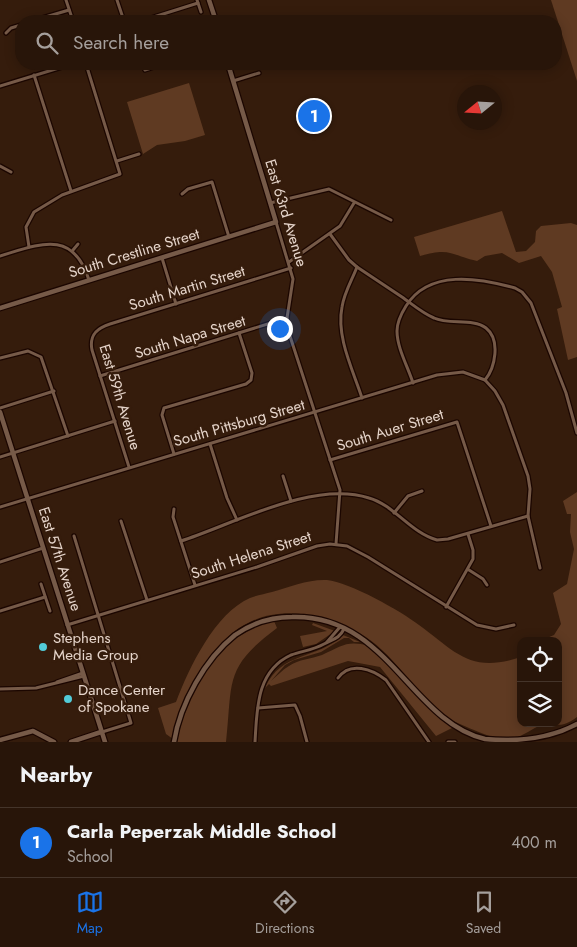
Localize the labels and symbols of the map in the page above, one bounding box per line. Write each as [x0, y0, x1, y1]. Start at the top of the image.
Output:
north arrow [457, 85, 502, 130]
pin: 1 [298, 97, 330, 135]
street label: East 63rd Avenue [259, 157, 313, 270]
street label: South Crestline Street [66, 222, 203, 283]
street label: South Martin Street [126, 260, 248, 316]
street label: South Napa Street [132, 310, 249, 364]
your location [267, 316, 293, 342]
street label: East 59th Avenue [93, 341, 147, 453]
street label: South Pittsburg Street [171, 394, 308, 452]
street label: South Auer Street [334, 403, 447, 457]
street label: East 57th Avenue [33, 504, 87, 614]
street label: South Helena Street [188, 525, 314, 585]
place label: Stephens Media Group [53, 627, 139, 666]
marker: Stephens Media Group [37, 641, 49, 653]
place label: Dance Center of Spokane [78, 679, 166, 718]
marker: Dance Center of Spokane [62, 693, 74, 705]

